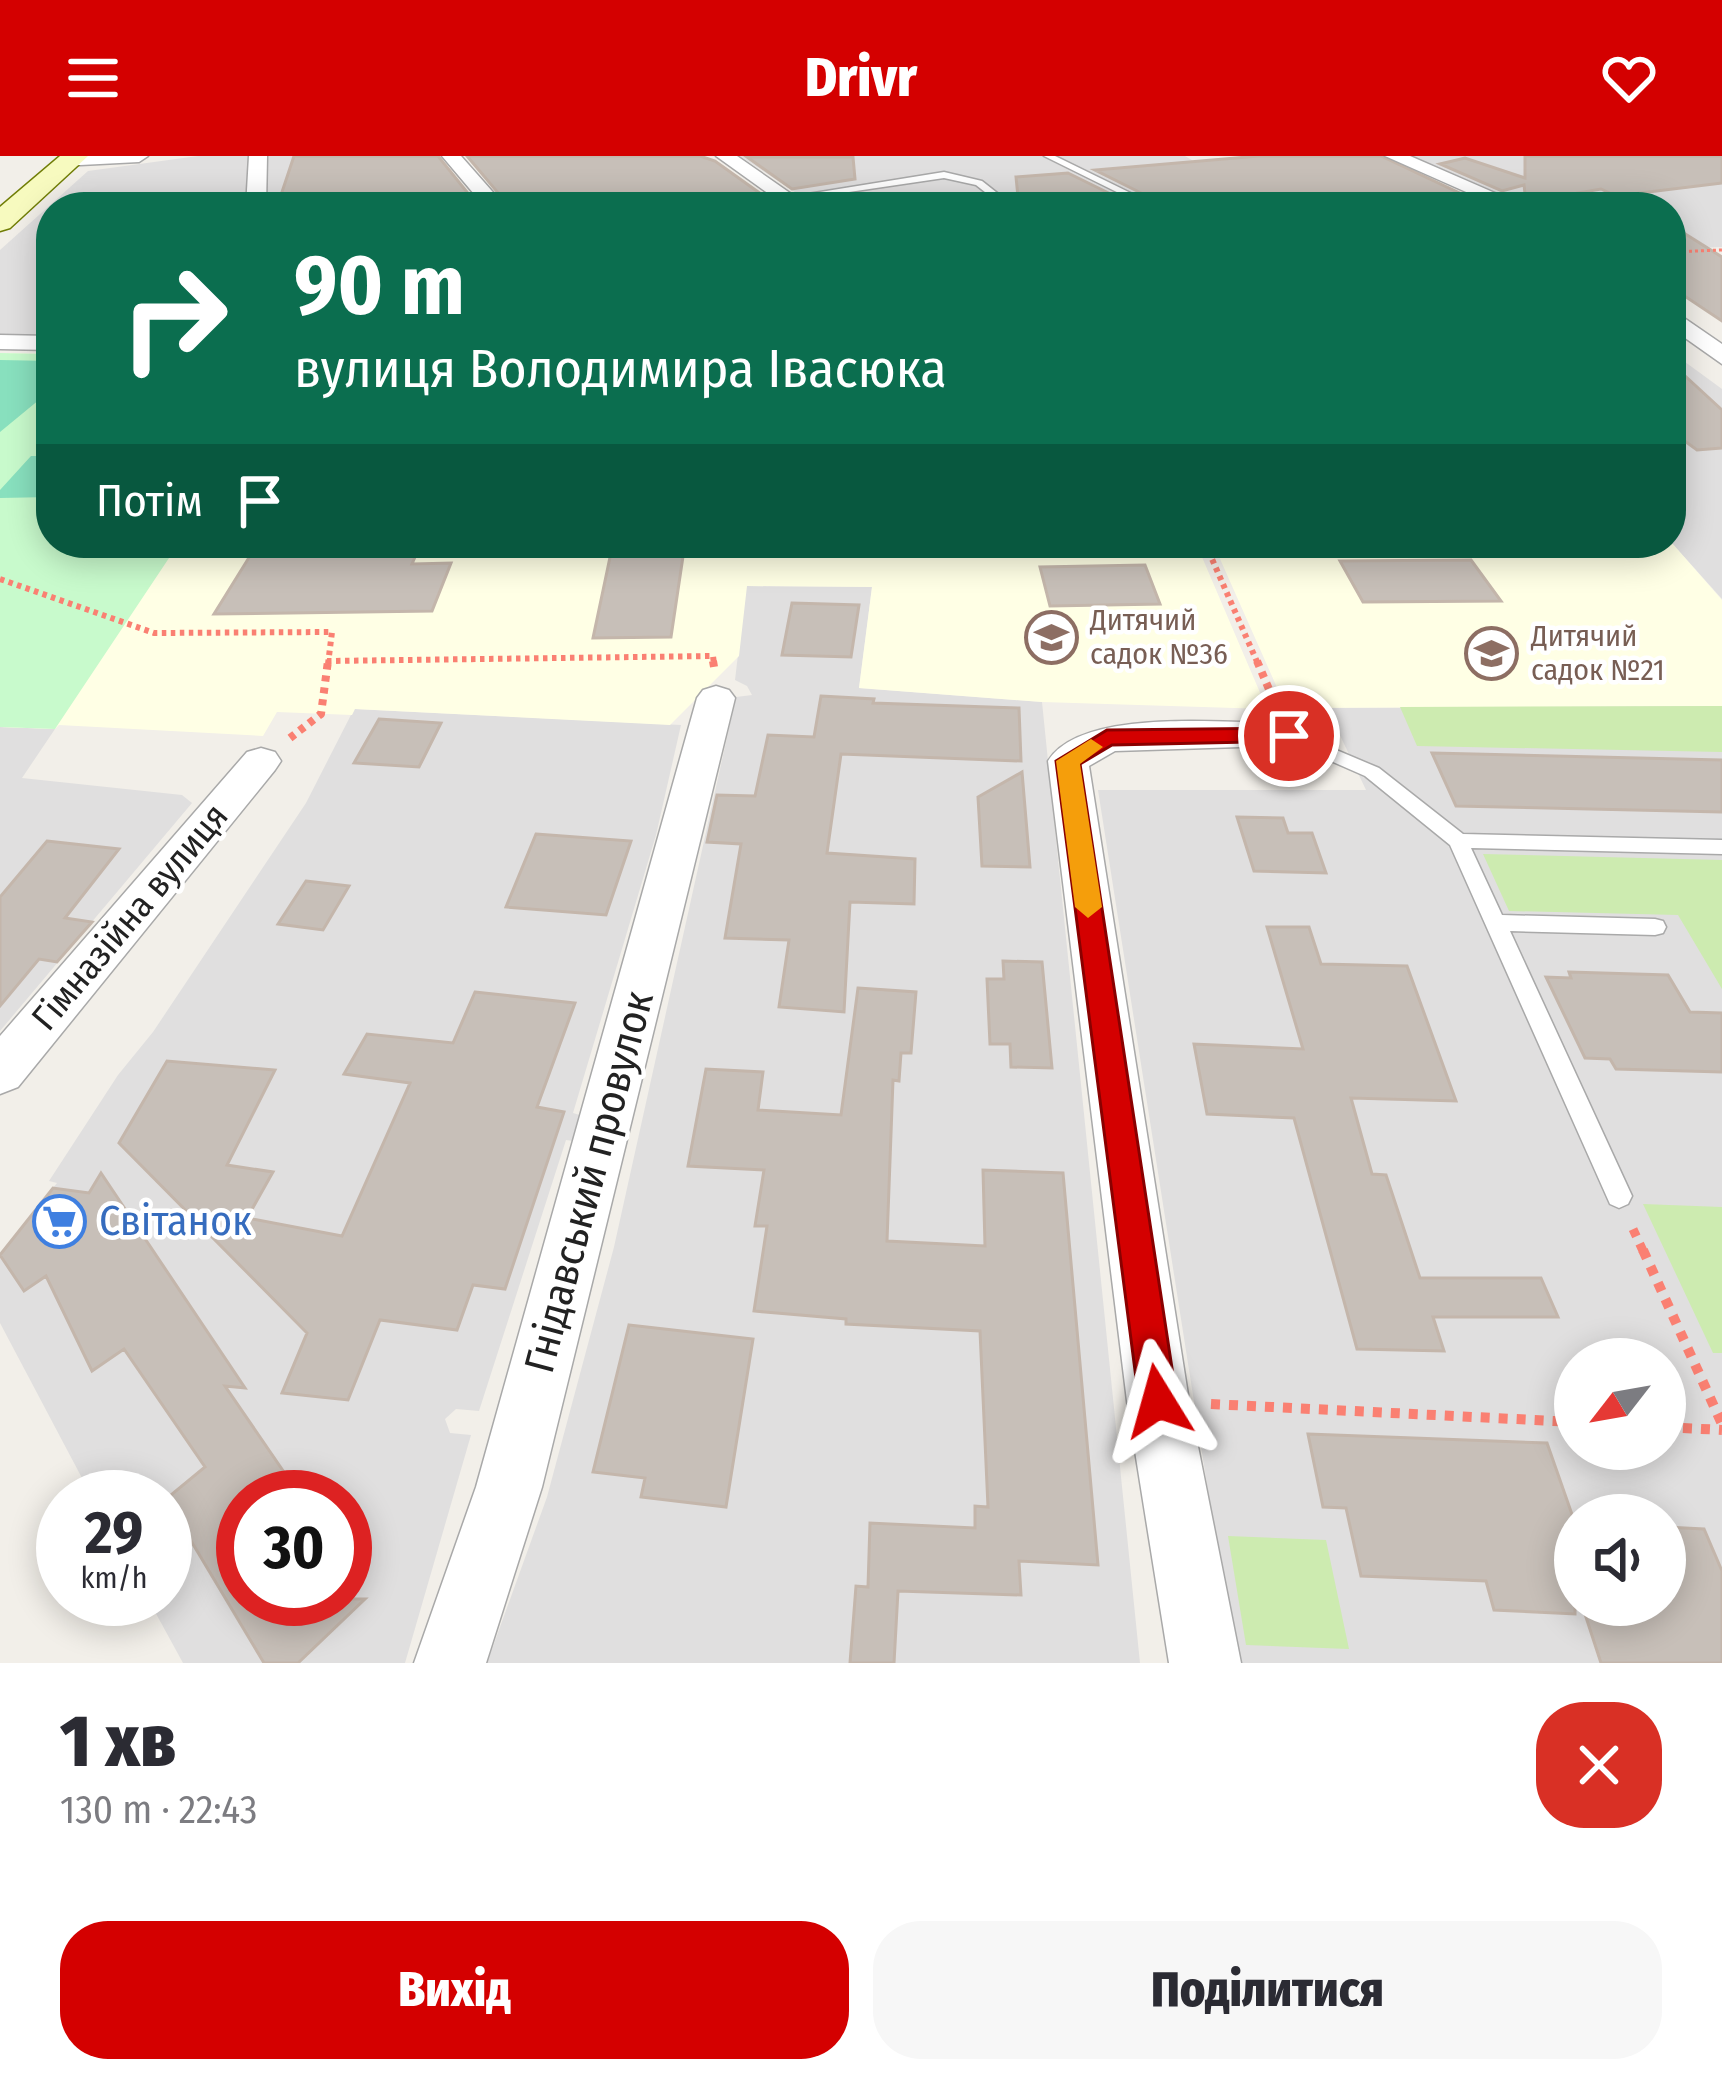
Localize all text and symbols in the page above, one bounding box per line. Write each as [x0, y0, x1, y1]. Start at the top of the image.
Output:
icon: menu [60, 45, 126, 111]
icon: heart [1596, 45, 1662, 111]
text: Drivr [805, 46, 917, 110]
text: 90 m [294, 235, 465, 336]
icon: right [96, 240, 252, 396]
text: вулиця Володимира Івасюка [294, 337, 947, 401]
icon: arrive [227, 468, 293, 534]
text: Потім [96, 474, 203, 528]
place label: Дитячий садок №36 [1089, 602, 1228, 672]
school or university icon: Дитячий садок №36 [1023, 609, 1079, 665]
place label: Дитячий садок №21 [1530, 618, 1665, 688]
school or university icon: Дитячий садок №21 [1464, 625, 1520, 681]
pin [1238, 685, 1340, 787]
icon: arrive [1256, 703, 1322, 769]
street label: Гімназійна вулиця [23, 795, 237, 1039]
street label: Гнідавський провулок [514, 986, 664, 1378]
supermarket icon: Світанок [32, 1193, 88, 1249]
place label: Світанок [99, 1196, 252, 1246]
position arrow [1095, 1338, 1221, 1464]
north arrow [1554, 1338, 1686, 1470]
map controls [1554, 1338, 1686, 1626]
speed limit sign: 30 [216, 1470, 372, 1626]
button: sound [1554, 1494, 1686, 1626]
text: 29 [85, 1497, 143, 1569]
text: km/h [81, 1560, 147, 1596]
text: 1 хв [60, 1699, 176, 1785]
button: close [1536, 1702, 1662, 1828]
text: 130 m · 22:43 [60, 1787, 257, 1833]
button: Вихід [60, 1921, 849, 2059]
button: Поділитися [873, 1921, 1662, 2059]

